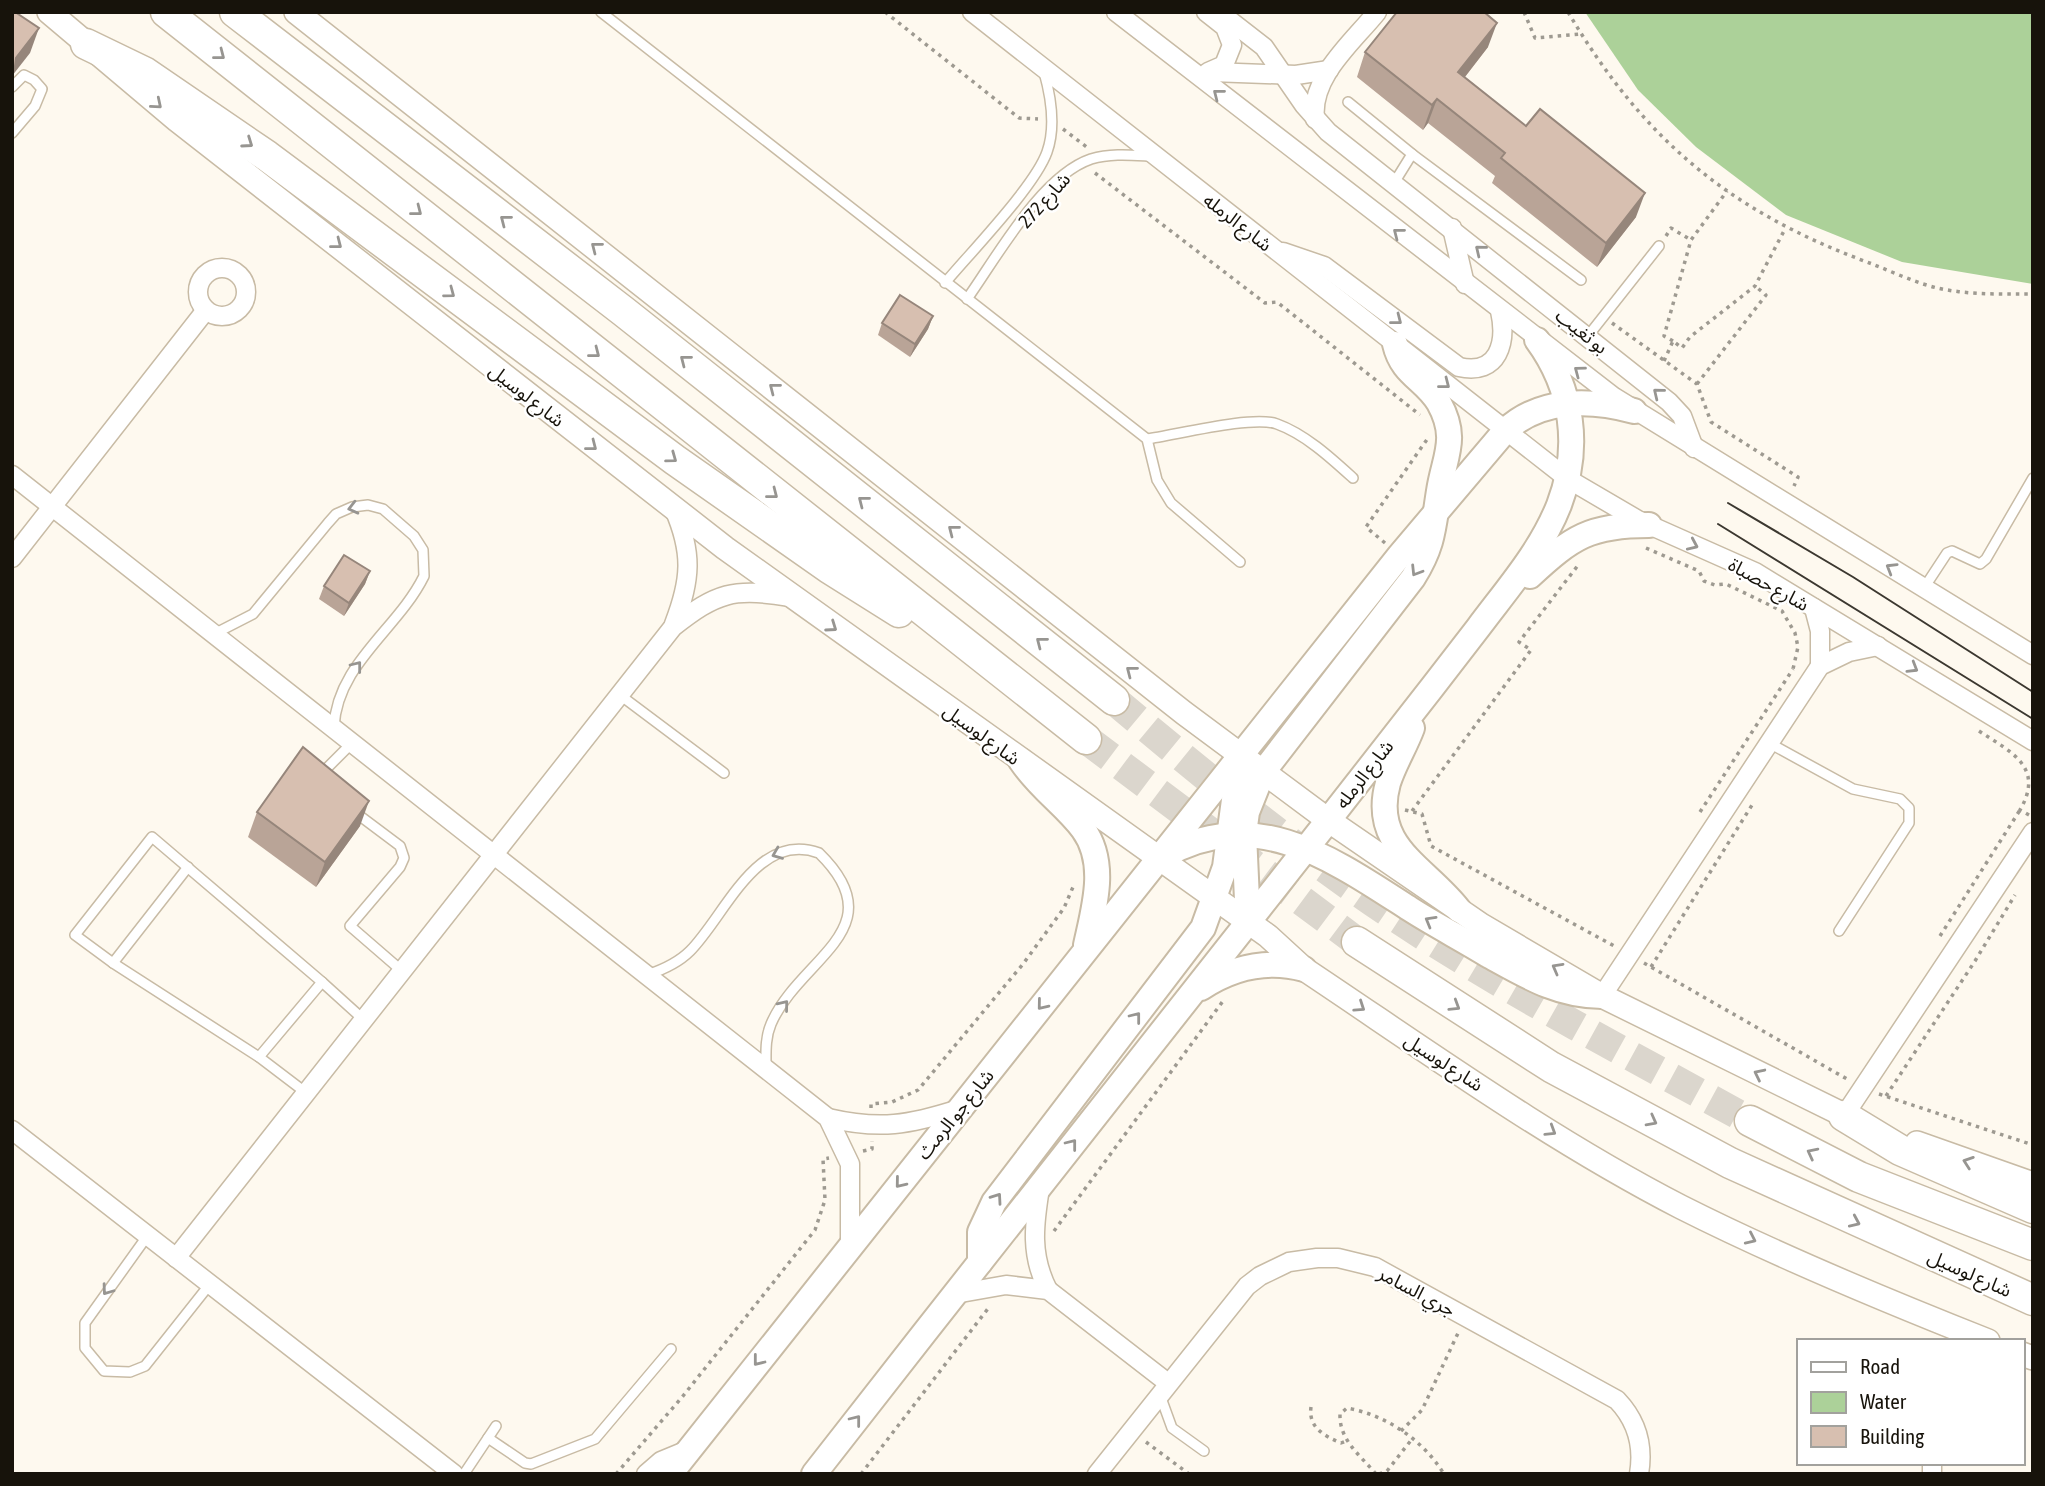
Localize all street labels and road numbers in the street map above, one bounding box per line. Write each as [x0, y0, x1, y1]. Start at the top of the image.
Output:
street label: شارع 272 [1014, 168, 1077, 234]
street label: شارع الرمله [1198, 188, 1277, 258]
street label: بو ثغيب [1551, 304, 1612, 359]
street label: شارع لوسيل [483, 359, 569, 434]
street label: شارع حصباة [1723, 553, 1813, 618]
street label: شارع لوسيل [938, 699, 1025, 772]
street label: شارع الرمله [1330, 735, 1400, 814]
street label: شارع لوسيل [1399, 1028, 1487, 1098]
street label: شارع جو الرمث [912, 1065, 1000, 1165]
street label: شارع لوسيل [1923, 1245, 2015, 1304]
street label: جري السامر [1372, 1261, 1459, 1324]

